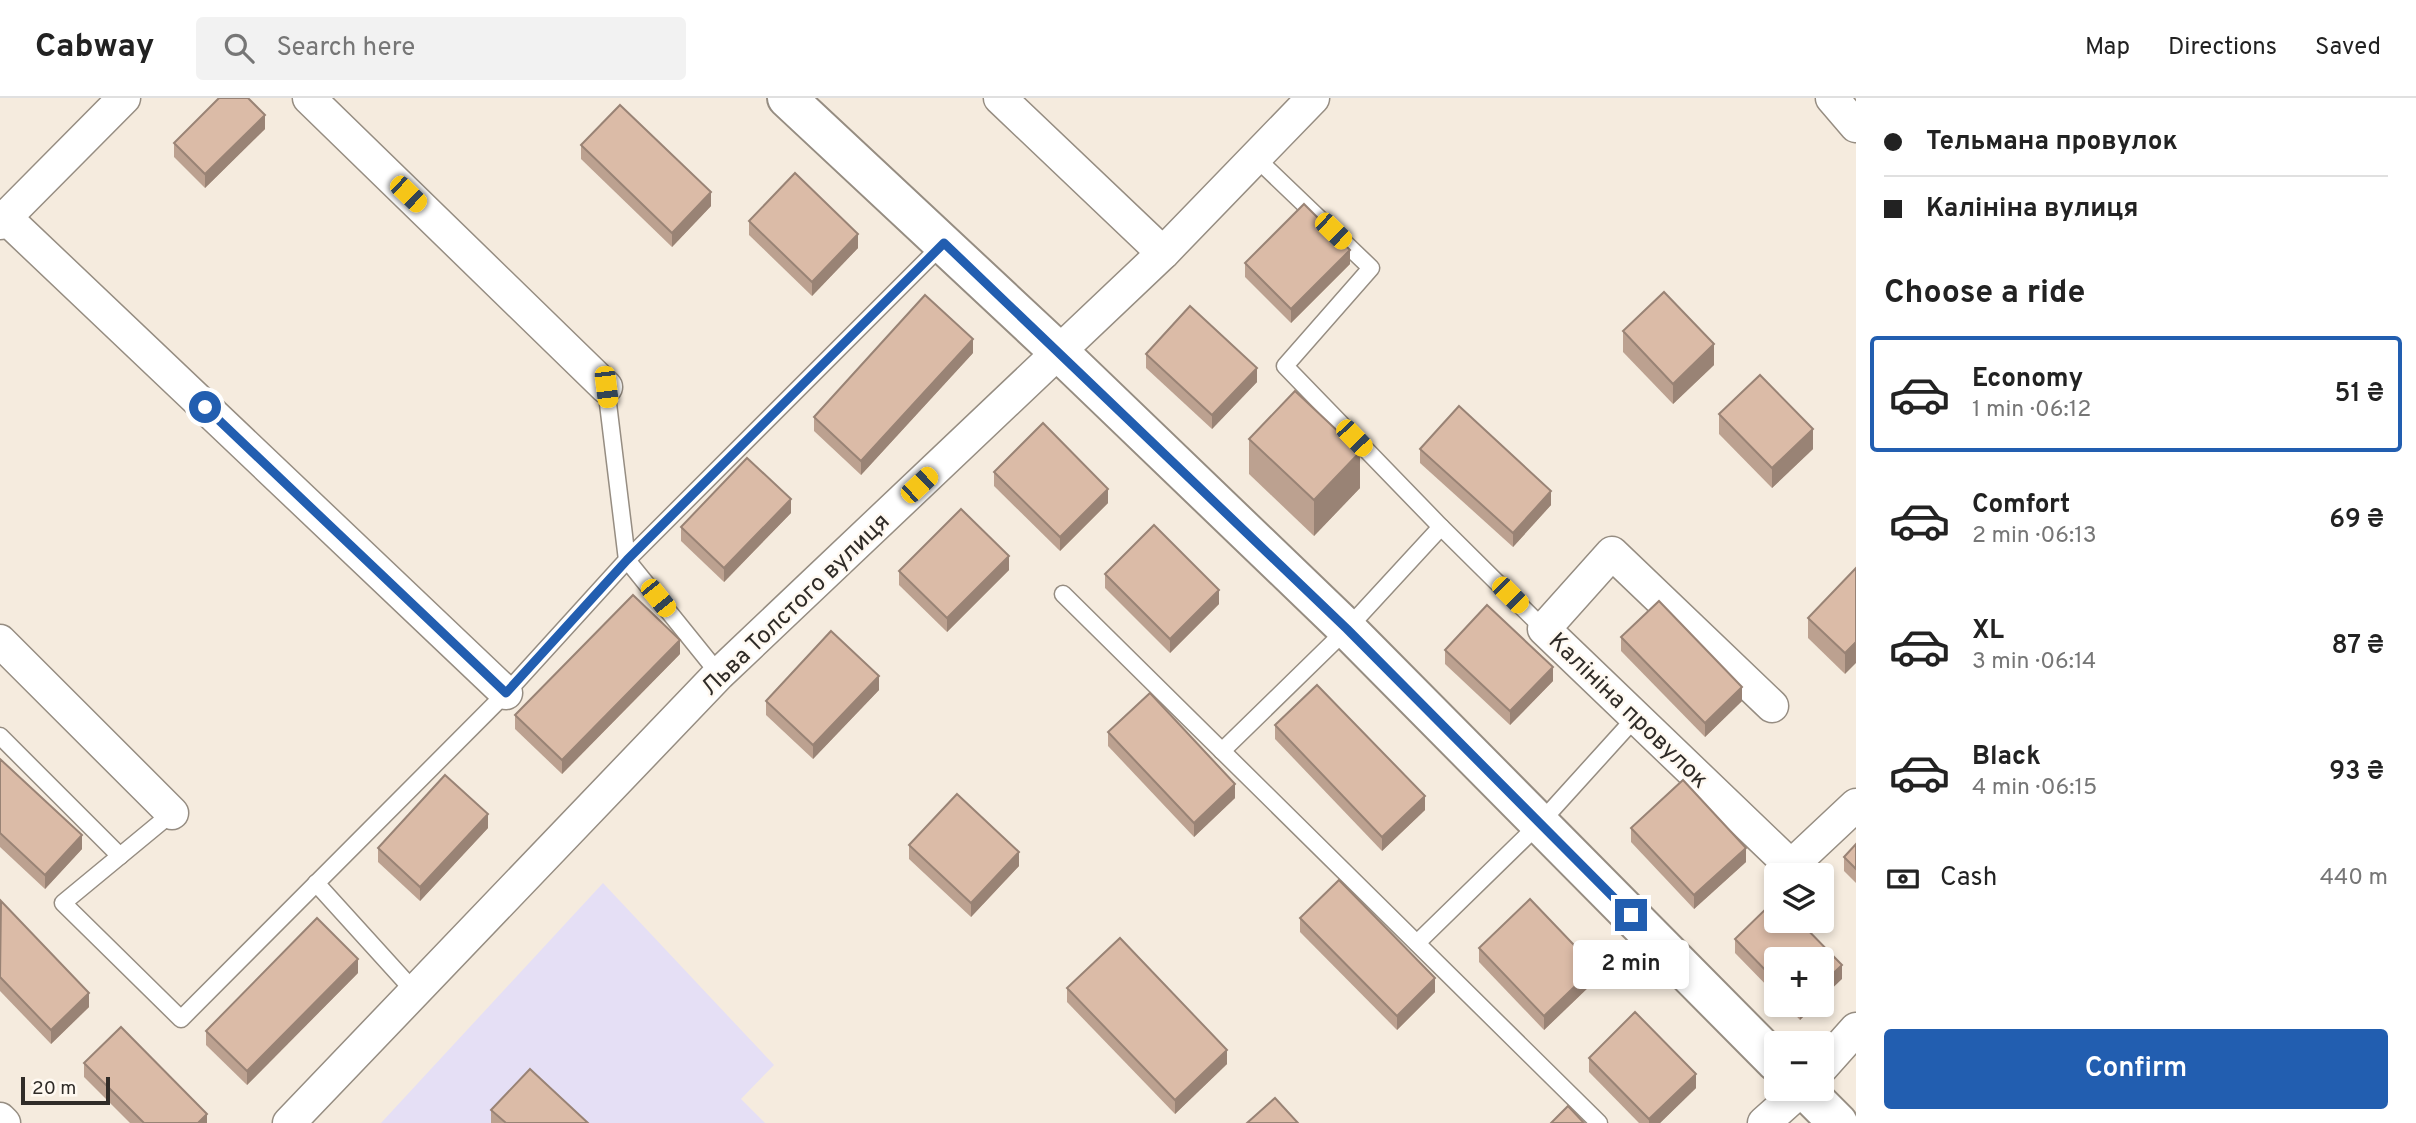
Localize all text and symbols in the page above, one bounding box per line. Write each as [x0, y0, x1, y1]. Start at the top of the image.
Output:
search box [196, 17, 686, 80]
text: Cabway [35, 27, 154, 69]
icon: search [220, 29, 258, 67]
text: Search here [276, 32, 415, 65]
text: Map [2085, 33, 2130, 63]
text: Directions [2168, 33, 2277, 63]
text: Saved [2315, 33, 2381, 63]
text: Тельмана провулок [1926, 126, 2178, 159]
car [386, 172, 431, 216]
text: Калініна вулиця [1926, 193, 2138, 226]
car [1311, 209, 1356, 253]
text: Choose a ride [1884, 274, 2085, 314]
icon: car [1888, 363, 1951, 426]
text: Economy [1972, 363, 2083, 396]
car [594, 365, 619, 409]
text: 51 ₴ [2335, 378, 2384, 411]
route start [189, 391, 221, 423]
text: 1 min · 06:12 [1972, 396, 2091, 425]
car [1332, 416, 1377, 460]
car [897, 463, 942, 507]
icon: car [1888, 489, 1951, 552]
text: Comfort [1972, 489, 2070, 522]
text: 69 ₴ [2329, 504, 2384, 537]
street label: Льва Толстого вулиця [696, 508, 897, 703]
text: 2 min · 06:13 [1972, 522, 2097, 551]
car [1488, 573, 1533, 617]
car [637, 575, 680, 621]
icon: car [1888, 615, 1951, 678]
text: XL [1972, 615, 2004, 648]
street label: Калініна провулок [1541, 627, 1714, 796]
text: 87 ₴ [2331, 630, 2384, 663]
text: 3 min · 06:14 [1972, 648, 2096, 677]
icon: car [1888, 741, 1951, 804]
text: Black [1972, 741, 2041, 774]
text: 93 ₴ [2329, 756, 2384, 789]
text: 4 min · 06:15 [1972, 774, 2097, 803]
icon: cash [1884, 860, 1922, 898]
text: Cash [1940, 862, 1997, 895]
map controls [1764, 863, 1834, 1101]
button: layers [1764, 863, 1834, 933]
text: 440 m [2320, 864, 2388, 893]
route end [1615, 899, 1647, 931]
callout: 2 min [1573, 940, 1689, 988]
button: + [1764, 947, 1834, 1017]
text: 2 min [1601, 950, 1661, 979]
button: Confirm [1884, 1029, 2388, 1109]
button: − [1764, 1031, 1834, 1101]
scale bar [21, 1074, 110, 1106]
text: 20 m [32, 1077, 76, 1101]

